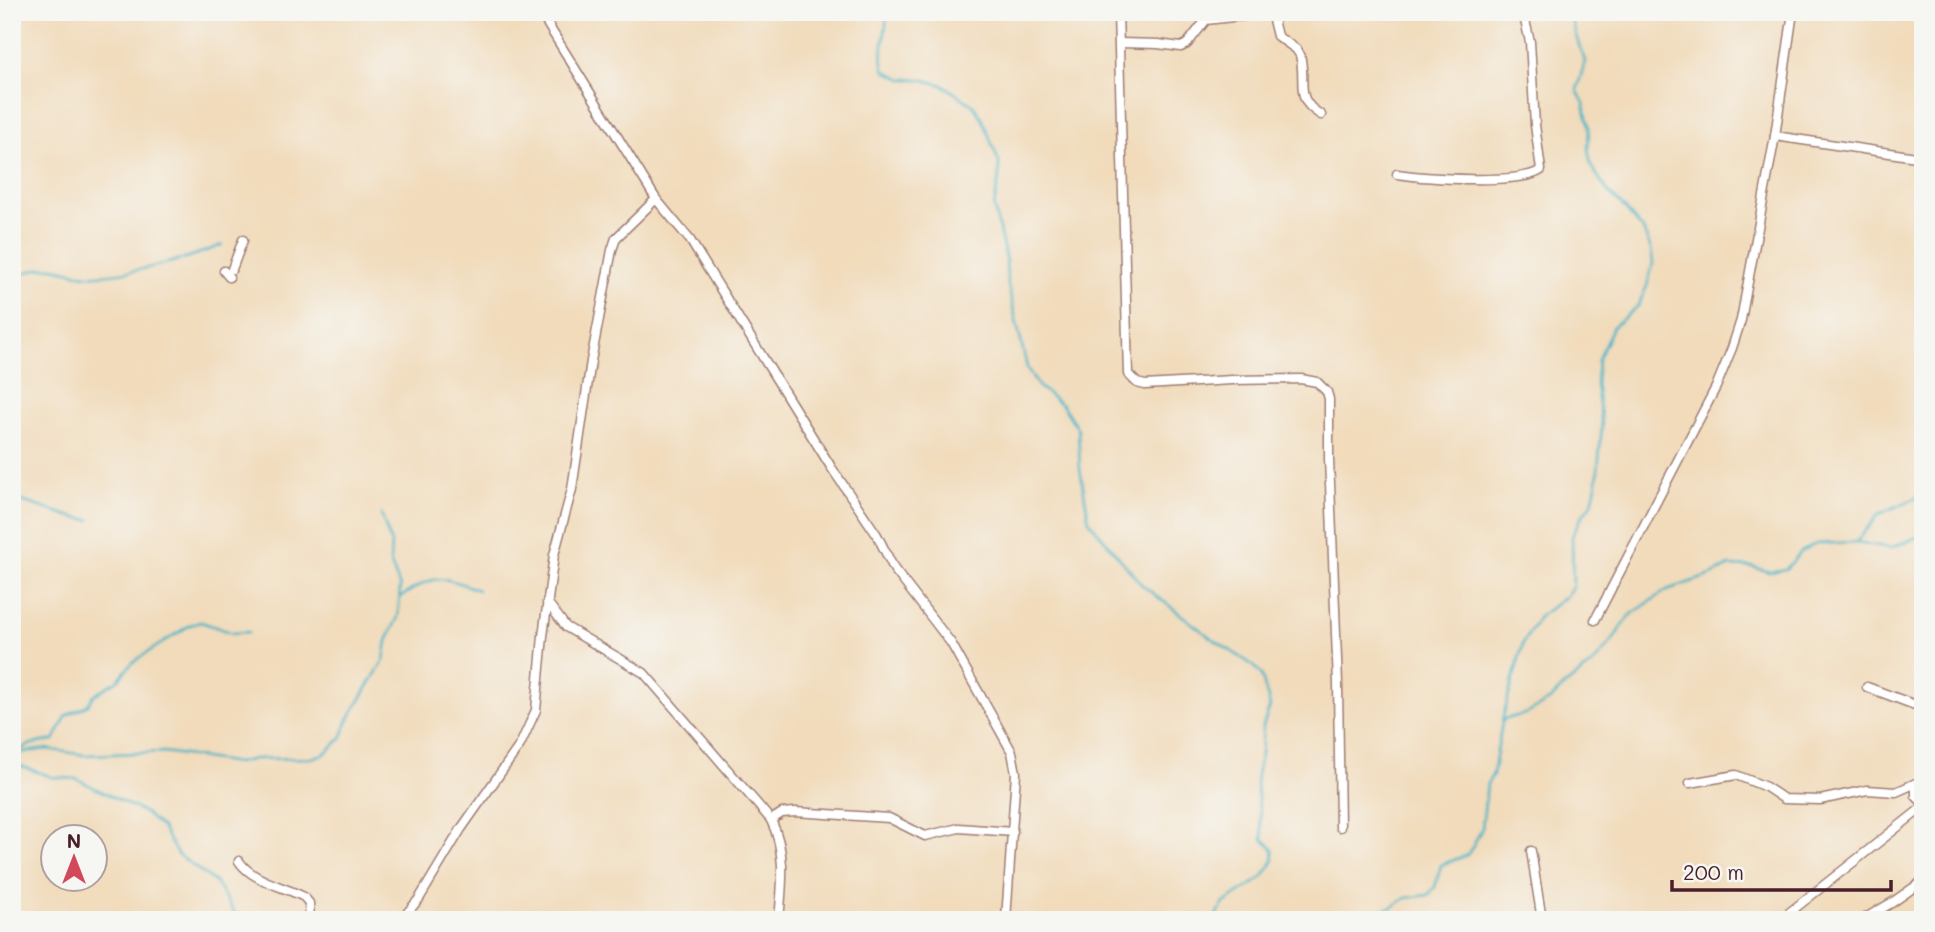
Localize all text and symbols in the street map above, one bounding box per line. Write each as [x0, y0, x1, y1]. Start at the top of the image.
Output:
north arrow [38, 824, 108, 894]
text: N [67, 828, 81, 853]
scale bar [1672, 848, 1891, 892]
text: 200 m [1683, 858, 1744, 885]

